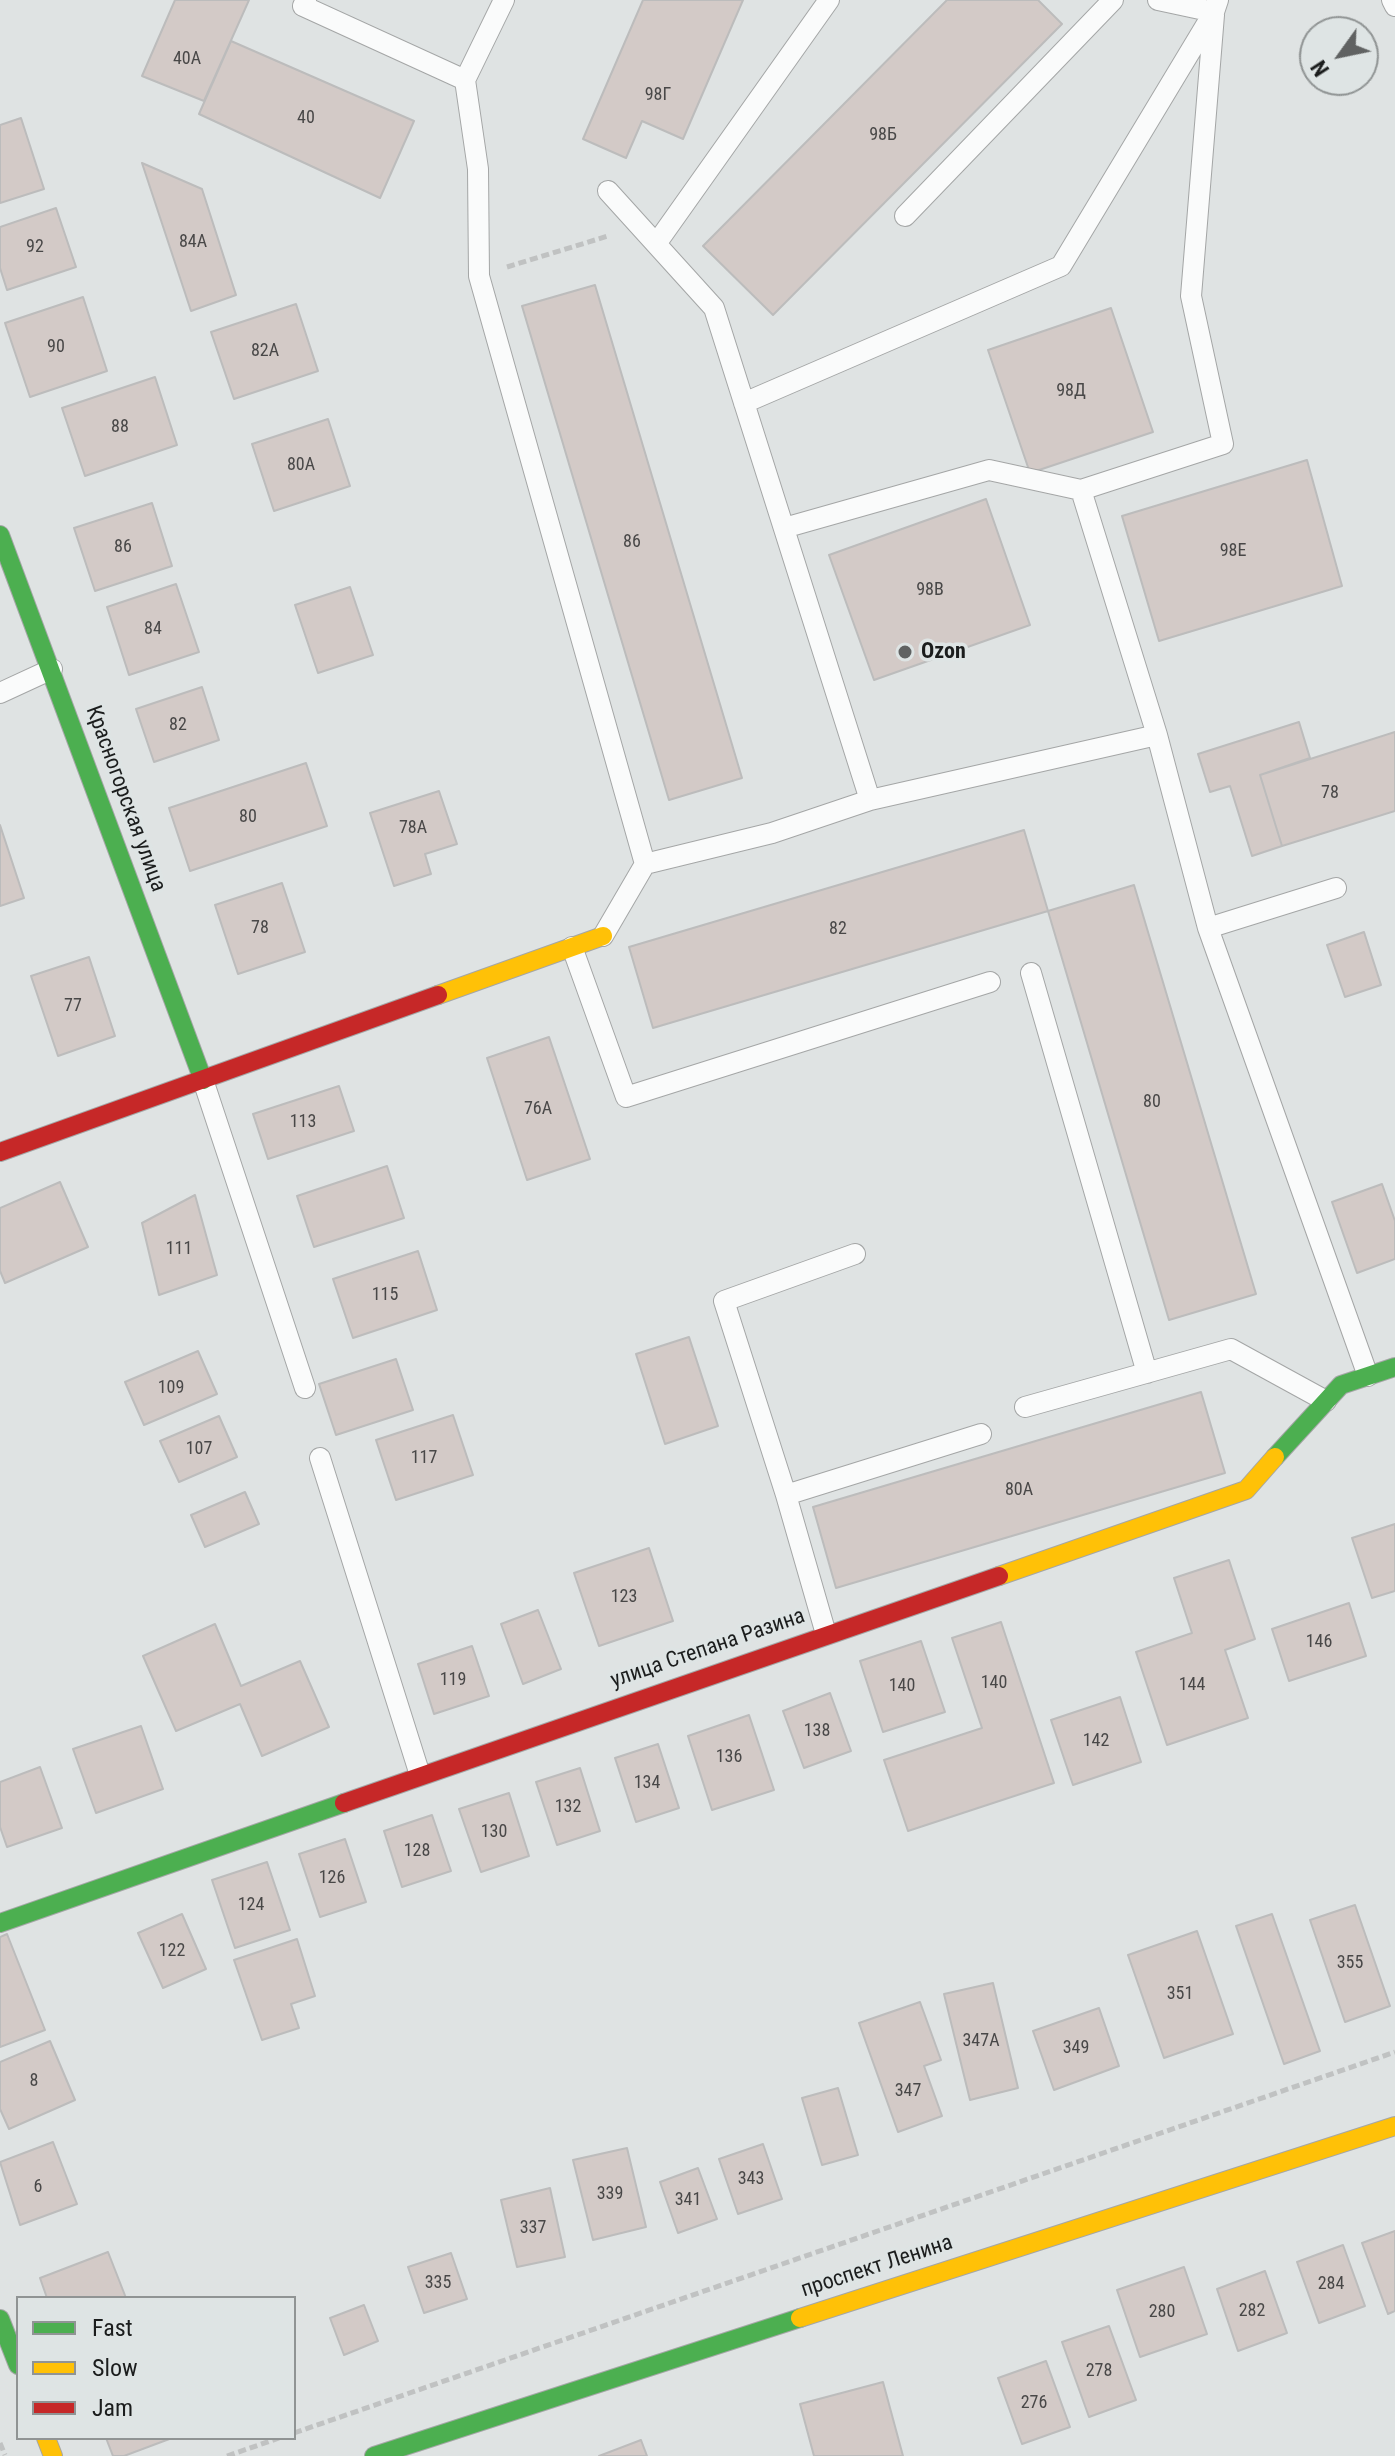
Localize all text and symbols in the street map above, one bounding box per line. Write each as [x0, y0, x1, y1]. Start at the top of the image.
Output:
north arrow [1299, 16, 1379, 96]
house number: 40А [173, 48, 201, 70]
text: N [1306, 56, 1334, 81]
house number: 98Г [645, 84, 671, 106]
house number: 40 [297, 107, 315, 129]
house number: 98Б [869, 124, 897, 146]
house number: 84А [179, 231, 207, 253]
house number: 92 [26, 236, 44, 258]
house number: 90 [47, 336, 65, 358]
house number: 82А [251, 340, 279, 362]
house number: 98Д [1056, 380, 1086, 402]
house number: 88 [111, 416, 129, 438]
house number: 80А [287, 454, 315, 476]
house number: 86 [623, 531, 641, 553]
house number: 86 [114, 536, 132, 558]
house number: 98Е [1220, 540, 1246, 562]
house number: 98В [916, 579, 944, 601]
house number: 84 [144, 618, 162, 640]
place label: Ozon [921, 639, 966, 665]
marker: Ozon [896, 643, 914, 661]
street label: Красногорская улица [79, 702, 171, 896]
house number: 82 [169, 714, 187, 736]
house number: 78 [1321, 782, 1339, 804]
house number: 80 [239, 806, 257, 828]
house number: 78А [399, 817, 427, 839]
house number: 78 [251, 917, 269, 939]
house number: 82 [829, 918, 847, 940]
house number: 77 [64, 995, 82, 1017]
house number: 80 [1143, 1091, 1161, 1113]
house number: 76А [524, 1098, 552, 1120]
house number: 113 [290, 1111, 316, 1133]
house number: 111 [166, 1238, 192, 1260]
house number: 115 [372, 1284, 398, 1306]
house number: 109 [158, 1377, 184, 1399]
house number: 107 [186, 1438, 212, 1460]
house number: 117 [411, 1447, 437, 1469]
house number: 80А [1005, 1479, 1033, 1501]
house number: 123 [611, 1586, 637, 1608]
street label: улица Степана Разина [608, 1603, 808, 1695]
house number: 146 [1306, 1631, 1332, 1653]
house number: 119 [440, 1669, 466, 1691]
house number: 140 [981, 1672, 1007, 1694]
house number: 144 [1179, 1674, 1205, 1696]
house number: 140 [889, 1675, 915, 1697]
house number: 138 [804, 1720, 830, 1742]
house number: 142 [1083, 1730, 1109, 1752]
house number: 136 [716, 1746, 742, 1768]
house number: 134 [634, 1772, 660, 1794]
house number: 132 [555, 1796, 581, 1818]
house number: 130 [481, 1821, 507, 1843]
house number: 128 [404, 1840, 430, 1862]
house number: 126 [319, 1867, 345, 1889]
house number: 124 [238, 1894, 264, 1916]
house number: 122 [159, 1940, 185, 1962]
house number: 355 [1337, 1952, 1363, 1974]
house number: 351 [1167, 1983, 1193, 2005]
house number: 347А [962, 2030, 1000, 2052]
house number: 349 [1063, 2037, 1089, 2059]
house number: 8 [30, 2070, 38, 2092]
house number: 347 [895, 2080, 921, 2102]
house number: 343 [738, 2168, 764, 2190]
house number: 6 [34, 2176, 42, 2198]
house number: 339 [597, 2183, 623, 2205]
house number: 341 [675, 2189, 701, 2211]
house number: 337 [520, 2217, 546, 2239]
street label: проспект Ленина [798, 2230, 956, 2304]
house number: 335 [425, 2272, 451, 2294]
house number: 284 [1318, 2273, 1344, 2295]
legend [16, 2296, 296, 2440]
house number: 282 [1239, 2300, 1265, 2322]
house number: 280 [1149, 2301, 1175, 2323]
text: Fast [92, 2314, 133, 2342]
text: Slow [92, 2354, 138, 2382]
house number: 278 [1086, 2360, 1112, 2382]
house number: 276 [1021, 2392, 1047, 2414]
text: Jam [92, 2394, 133, 2422]

